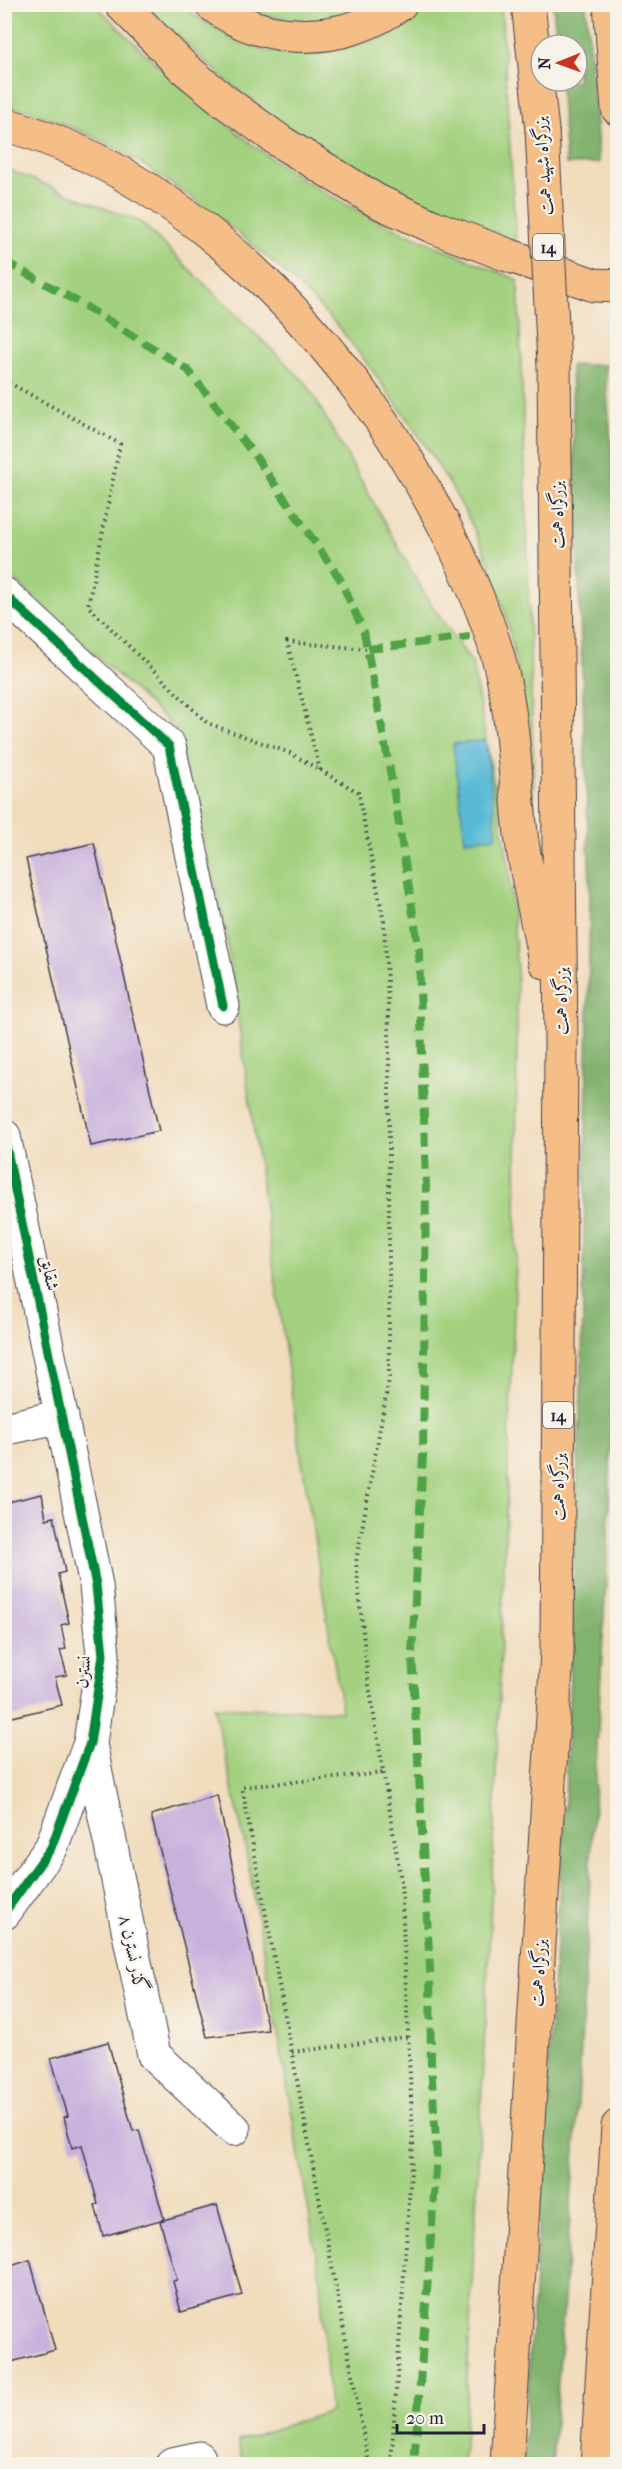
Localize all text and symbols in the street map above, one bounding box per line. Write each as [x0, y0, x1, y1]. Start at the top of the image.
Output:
north arrow [529, 33, 589, 93]
text: N [535, 56, 554, 69]
street label: بزرگراه شهید همت [528, 116, 558, 216]
road number: 14 [533, 234, 563, 260]
street label: بزرگراه همت [544, 481, 569, 549]
street label: بزرگراه همت [549, 967, 572, 1035]
street label: شقایق [36, 1254, 63, 1293]
road number: 14 [543, 1402, 573, 1428]
street label: بزرگراه همت [546, 1453, 569, 1521]
street label: نسترن [71, 1654, 96, 1690]
street label: گذر نسترن ۸ [114, 1912, 154, 1993]
street label: بزرگراه همت [524, 1938, 551, 2008]
scale bar [397, 2397, 484, 2435]
text: 20 m [406, 2408, 444, 2429]

